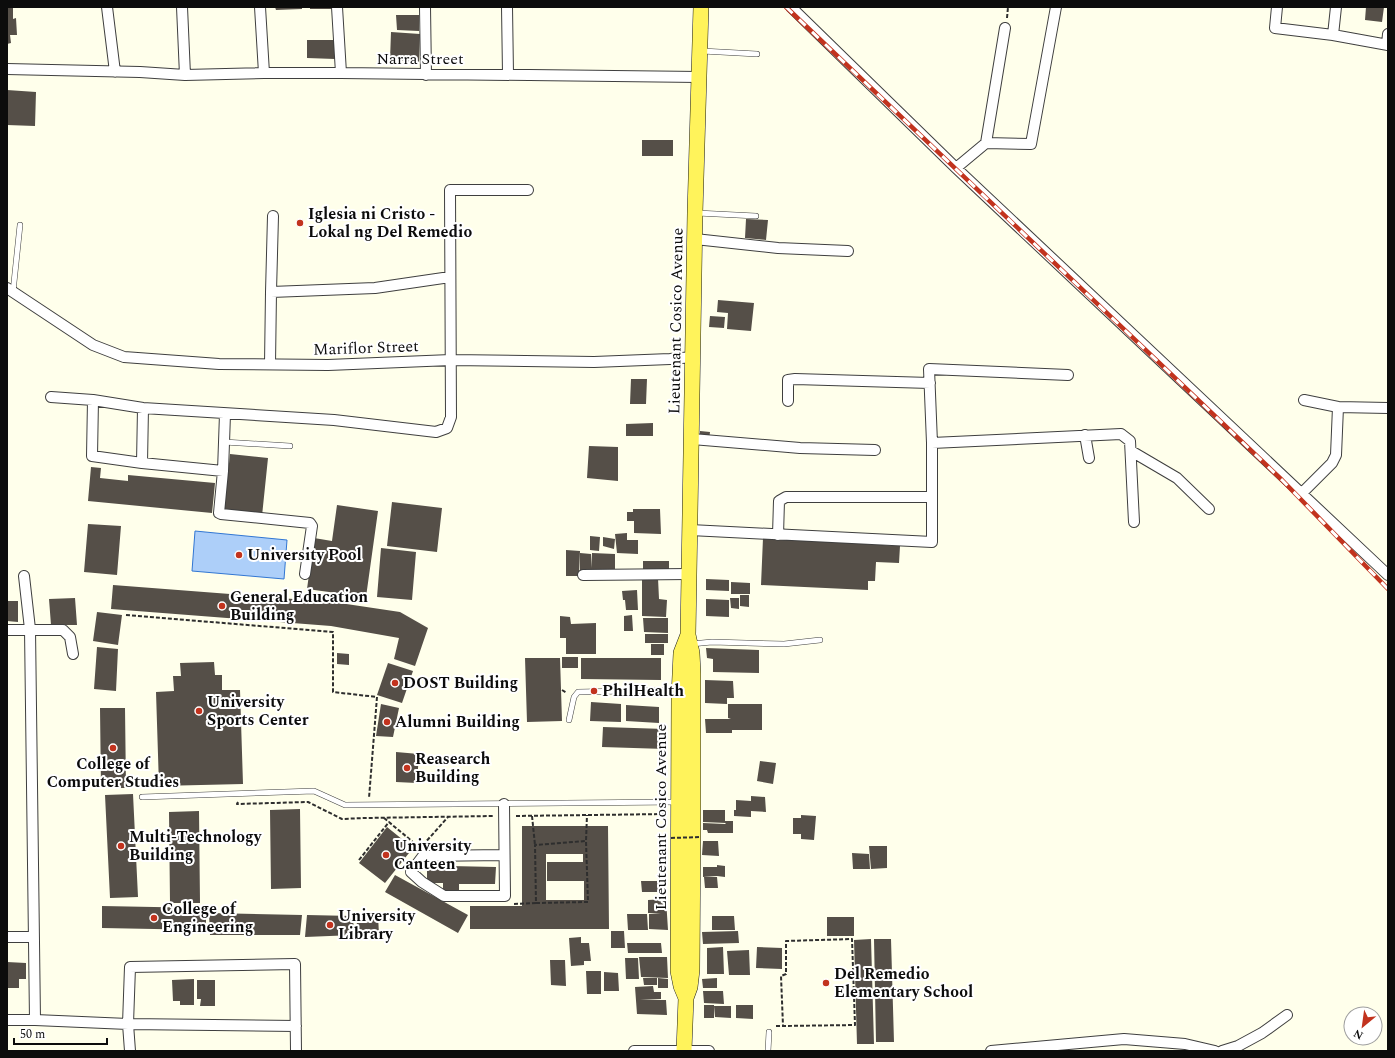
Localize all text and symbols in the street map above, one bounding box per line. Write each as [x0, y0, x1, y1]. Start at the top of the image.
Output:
street label: Narra Street [376, 47, 464, 71]
place label: Iglesia ni Cristo - Lokal ng Del Remedio [308, 202, 472, 244]
marker: Iglesia ni Cristo - Lokal ng Del Remedio [295, 218, 305, 228]
street label: Lieutenant Cosico Avenue [662, 228, 690, 414]
street label: Mariflor Street [313, 334, 420, 362]
place label: University Pool [247, 543, 362, 567]
marker: University Pool [234, 550, 244, 560]
place label: General Education Building [230, 585, 368, 627]
marker: General Education Building [217, 601, 227, 611]
place label: DOST Building [403, 671, 518, 695]
marker: DOST Building [390, 678, 400, 688]
place label: PhilHealth [602, 679, 684, 703]
marker: PhilHealth [589, 686, 599, 696]
place label: University Sports Center [207, 690, 309, 732]
marker: University Sports Center [194, 706, 204, 716]
place label: Alumni Building [395, 710, 520, 734]
marker: Alumni Building [382, 717, 392, 727]
street label: Lieutenant Cosico Avenue [649, 724, 673, 910]
marker: College of Computer Studies [108, 743, 118, 753]
place label: Reasearch Building [415, 747, 490, 789]
place label: College of Computer Studies [47, 752, 179, 794]
marker: Reasearch Building [402, 763, 412, 773]
place label: Multi-Technology Building [129, 825, 263, 867]
place label: University Canteen [394, 834, 472, 876]
marker: Multi-Technology Building [116, 841, 126, 851]
marker: University Canteen [381, 850, 391, 860]
place label: College of Engineering [162, 897, 253, 939]
place label: University Library [338, 904, 416, 946]
marker: College of Engineering [149, 913, 159, 923]
marker: University Library [325, 920, 335, 930]
place label: Del Remedio Elementary School [834, 962, 973, 1004]
marker: Del Remedio Elementary School [821, 978, 831, 988]
north arrow [1343, 1006, 1383, 1046]
scale bar [14, 1020, 107, 1046]
text: 50 m [20, 1025, 45, 1044]
text: N [1350, 1025, 1366, 1044]

